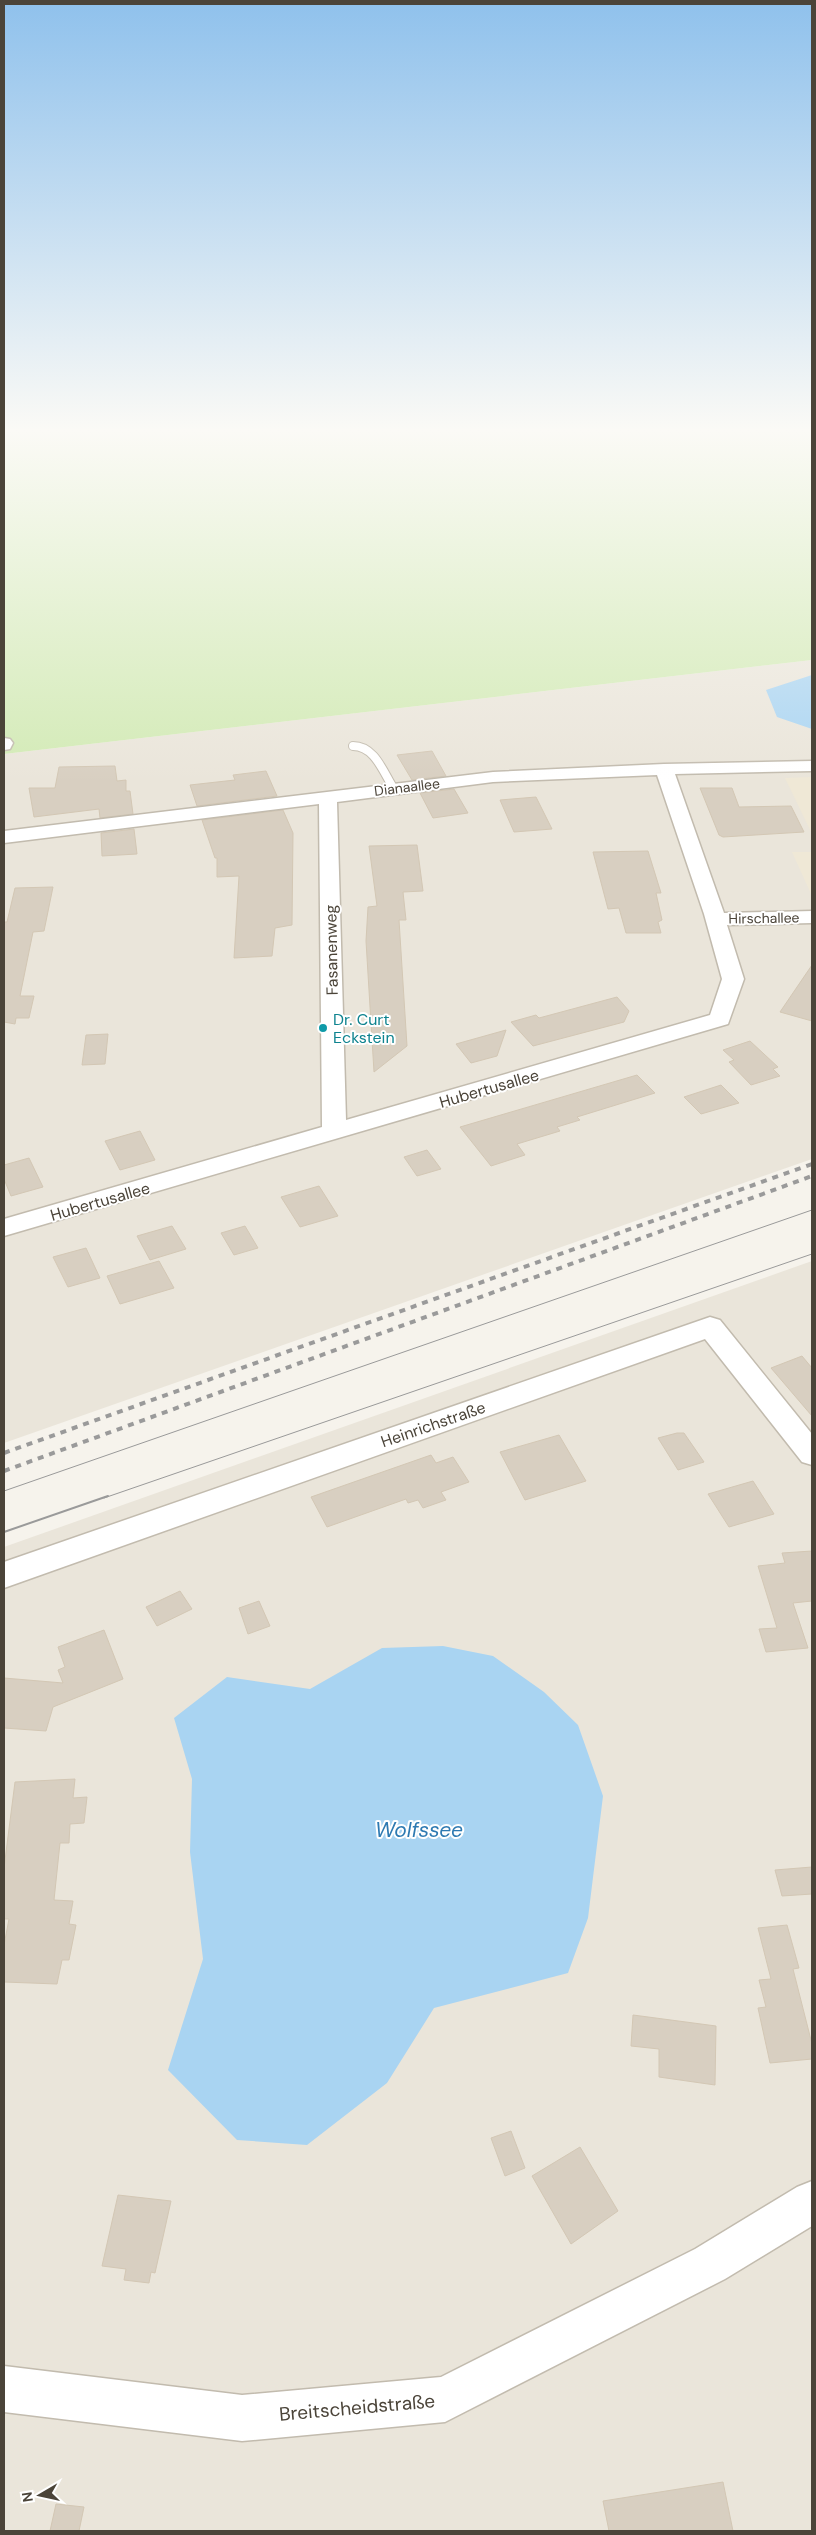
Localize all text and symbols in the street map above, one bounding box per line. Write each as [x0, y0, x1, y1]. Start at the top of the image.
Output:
street label: Dianaallee [373, 774, 441, 800]
street label: Fasanenweg [320, 904, 343, 996]
street label: Hirschallee [728, 908, 800, 928]
place label: Dr. Curt Eckstein [333, 1009, 395, 1048]
marker: Dr. Curt Eckstein [317, 1022, 329, 1034]
street label: Hubertusallee [437, 1064, 541, 1113]
street label: Hubertusallee [48, 1177, 152, 1226]
street label: Heinrichstraße [378, 1397, 488, 1452]
water label: Wolfssee [375, 1816, 463, 1844]
street label: Breitscheidstraße [278, 2388, 436, 2427]
north arrow [15, 2470, 65, 2520]
text: N [17, 2491, 37, 2503]

